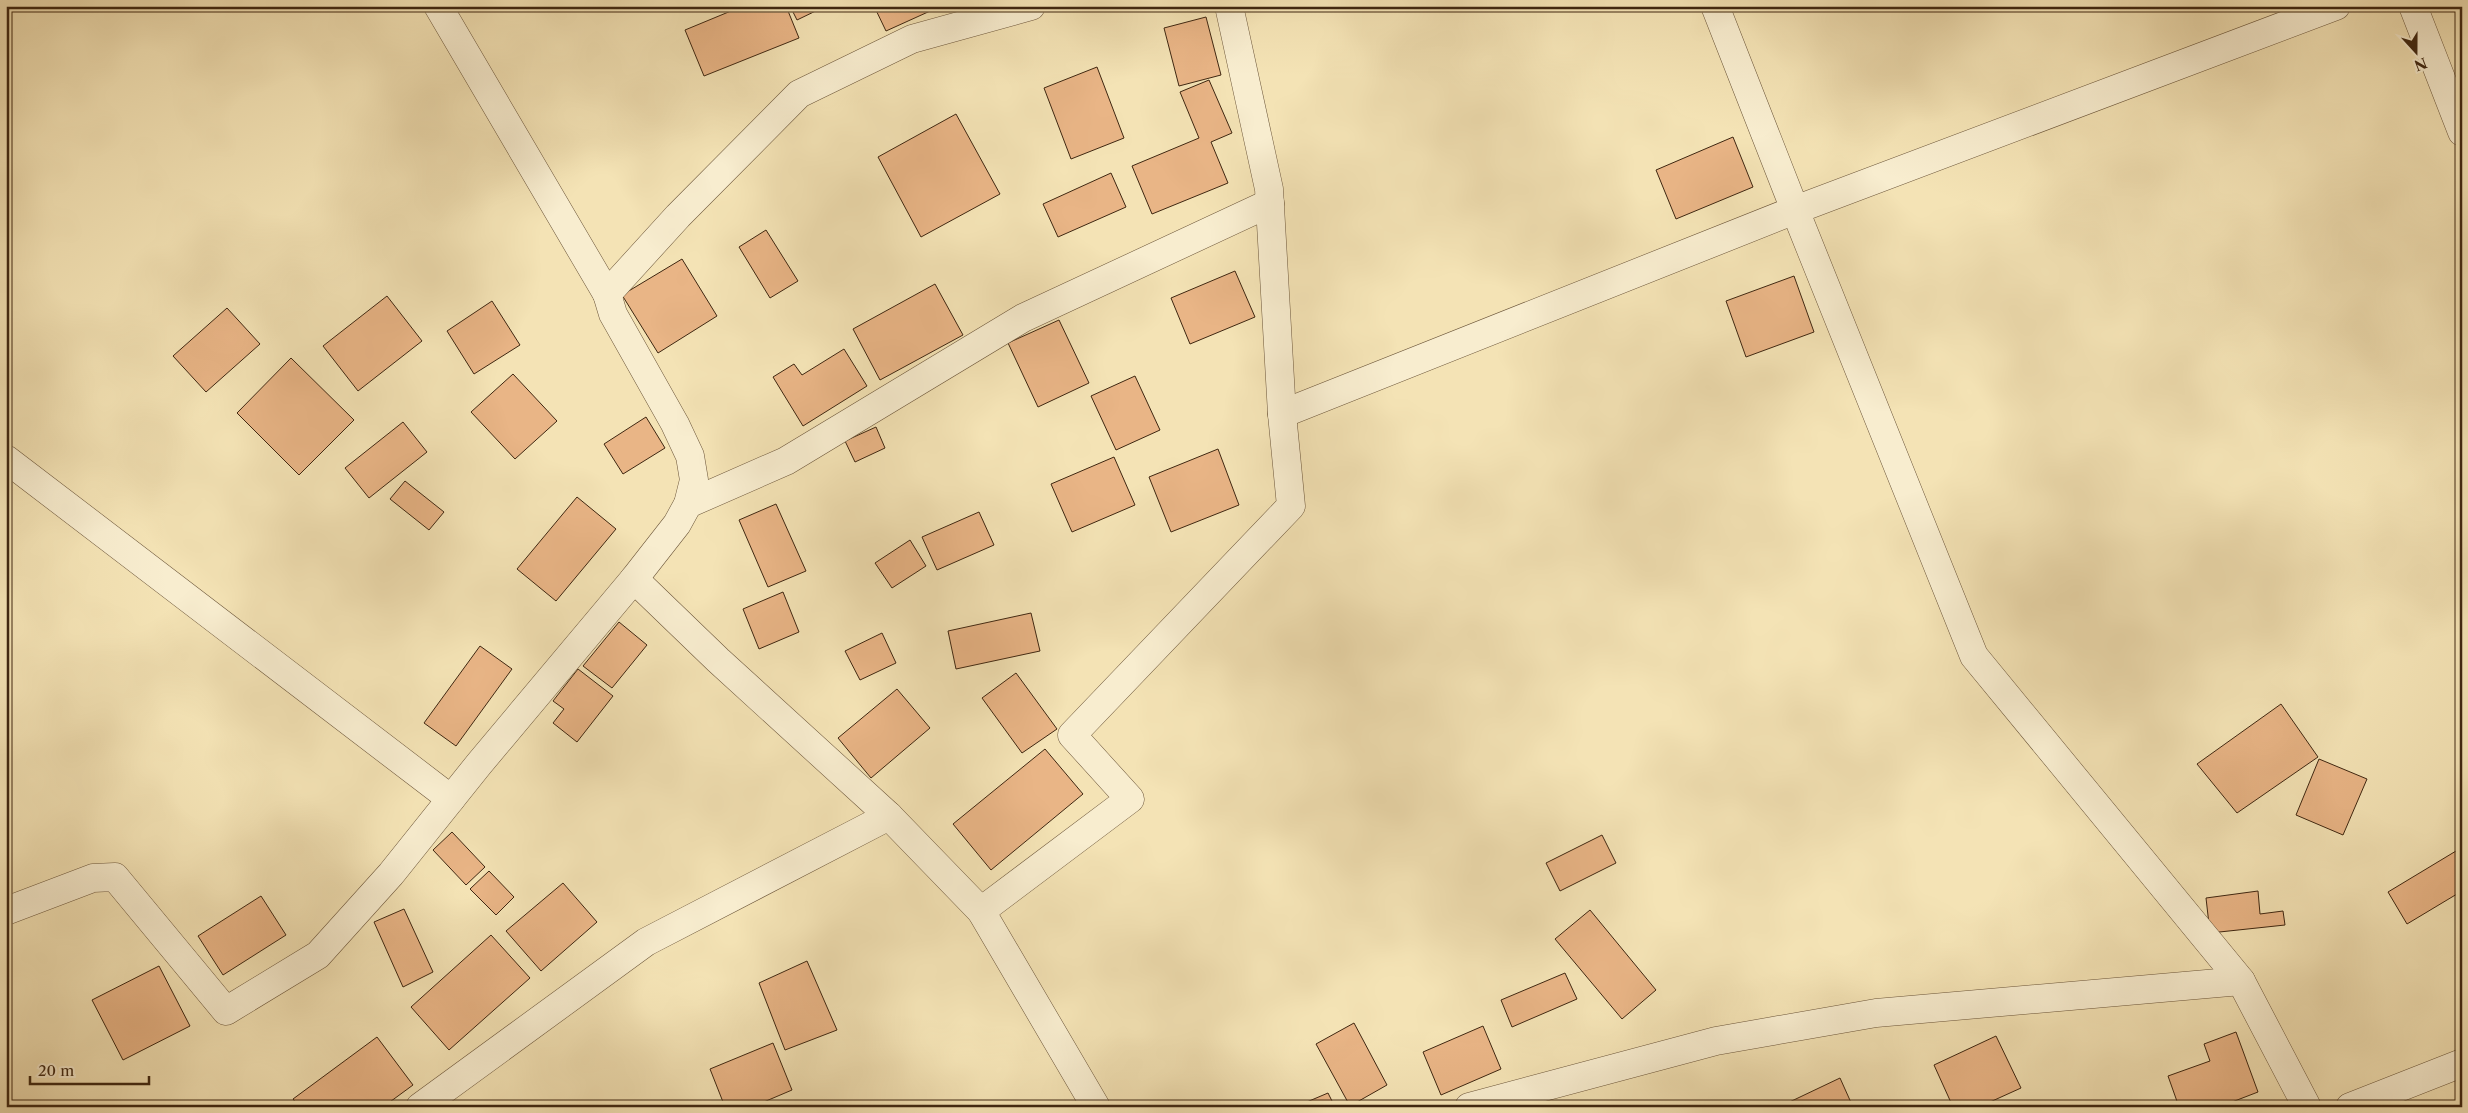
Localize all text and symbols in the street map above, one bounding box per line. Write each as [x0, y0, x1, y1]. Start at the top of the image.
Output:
north arrow [2390, 28, 2440, 78]
text: N [2412, 54, 2430, 75]
scale bar [30, 1053, 149, 1085]
text: 20 m [38, 1061, 74, 1080]

